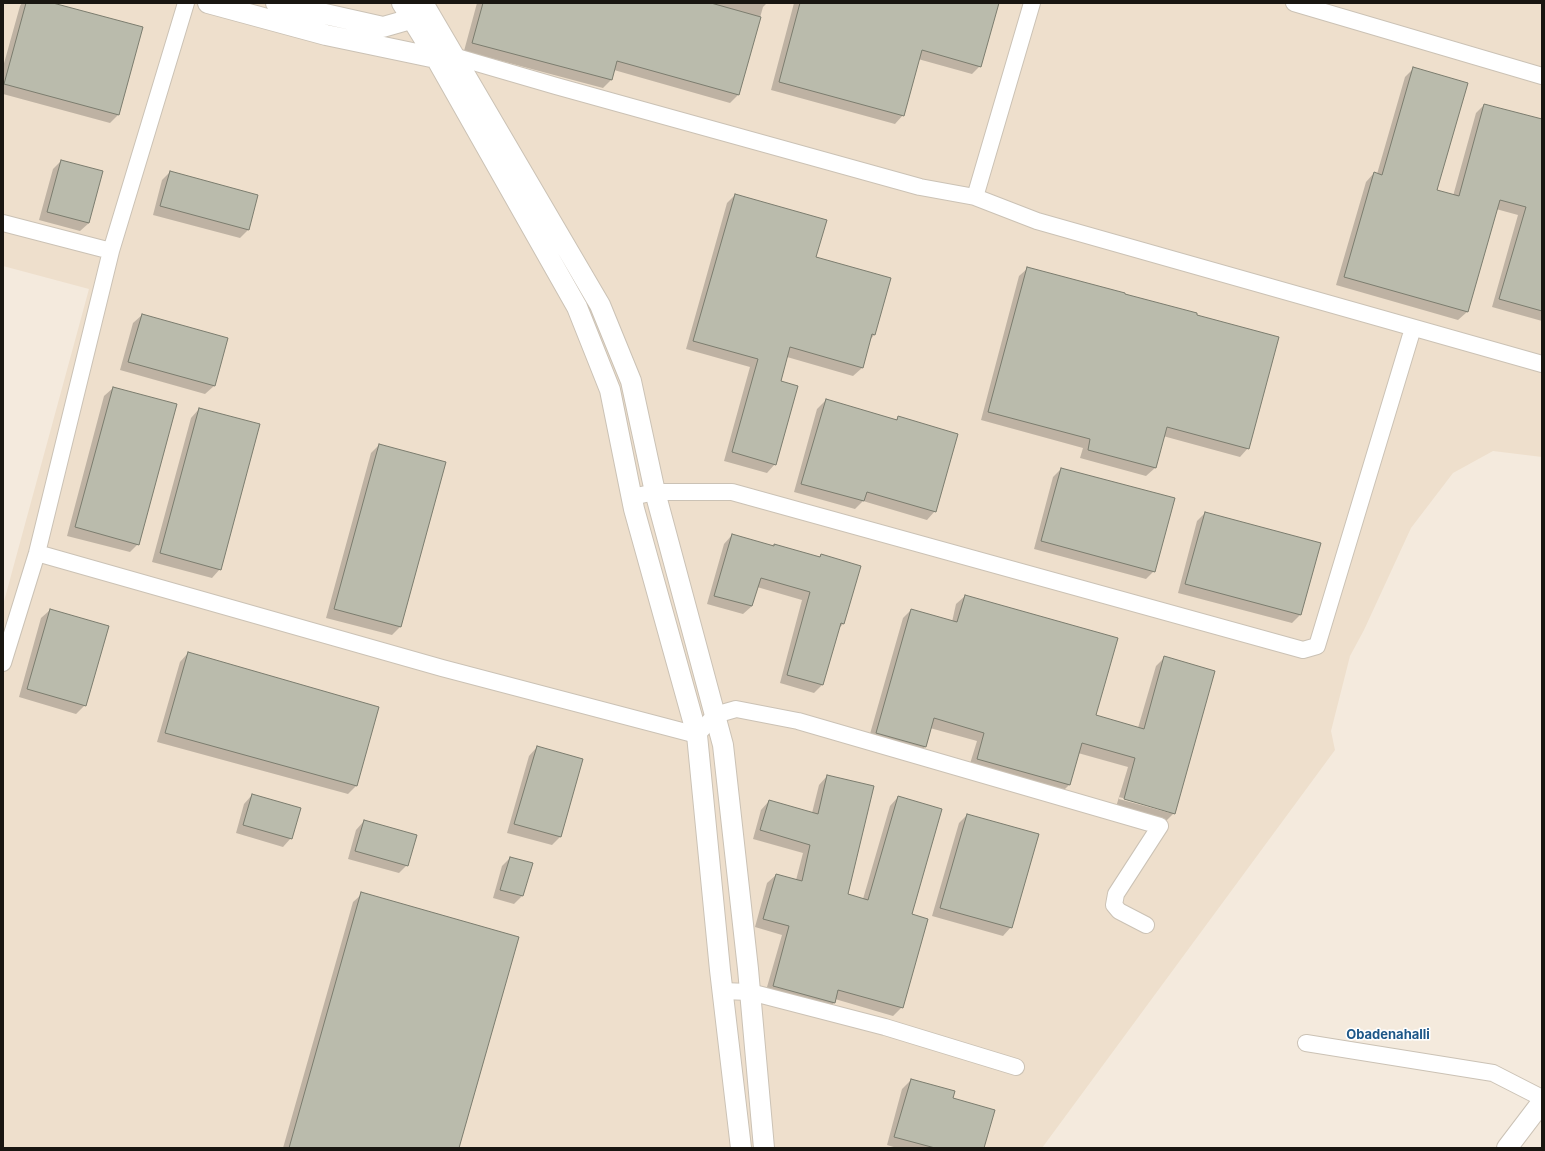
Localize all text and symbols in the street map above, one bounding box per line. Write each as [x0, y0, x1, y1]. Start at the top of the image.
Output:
district label: Obadenahalli [1346, 1027, 1430, 1043]

